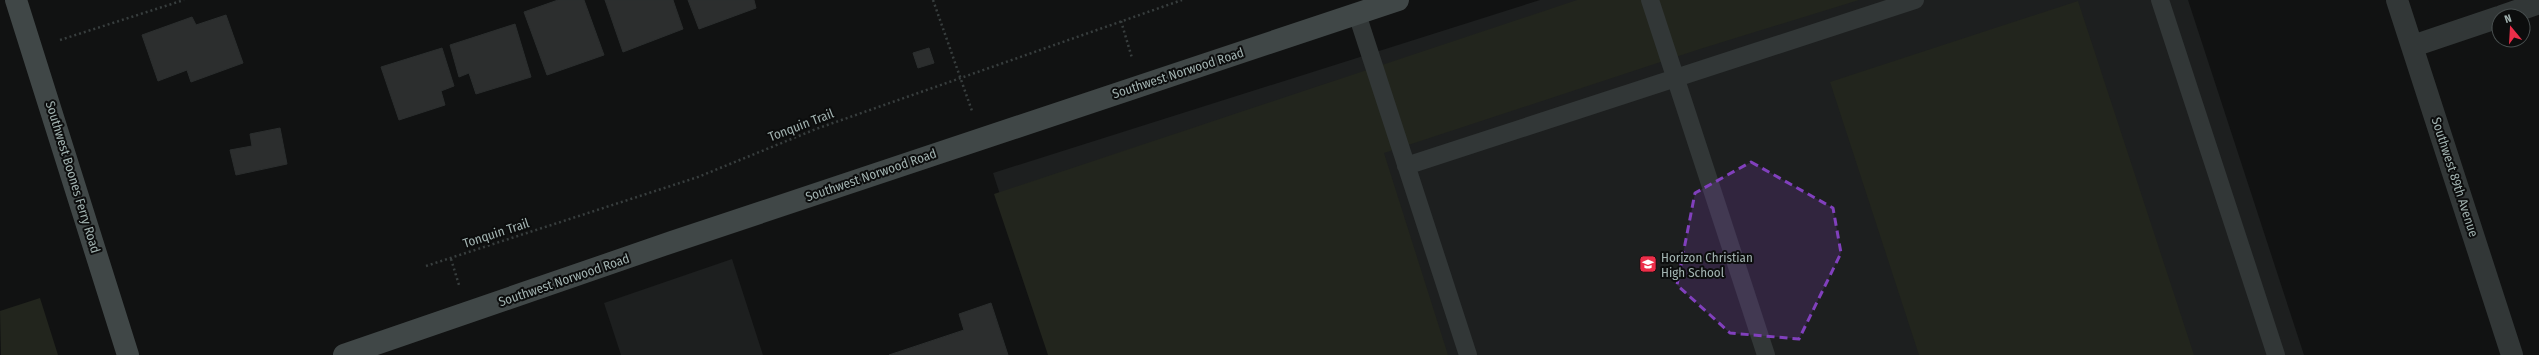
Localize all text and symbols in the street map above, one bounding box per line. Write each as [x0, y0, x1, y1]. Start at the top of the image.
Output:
north arrow [2491, 8, 2531, 48]
text: N [2503, 12, 2513, 26]
street label: Southwest Norwood Road [1110, 45, 1246, 101]
street label: Southwest Boones Ferry Road [43, 99, 103, 255]
street label: Tonquin Trail [766, 105, 836, 144]
street label: Southwest 89th Avenue [2429, 115, 2481, 239]
street label: Southwest Norwood Road [804, 146, 938, 204]
street label: Tonquin Trail [461, 215, 532, 251]
place label: Horizon Christian High School [1661, 250, 1753, 280]
street label: Southwest Norwood Road [497, 251, 631, 309]
school or university icon: Horizon Christian High School [1638, 254, 1658, 274]

